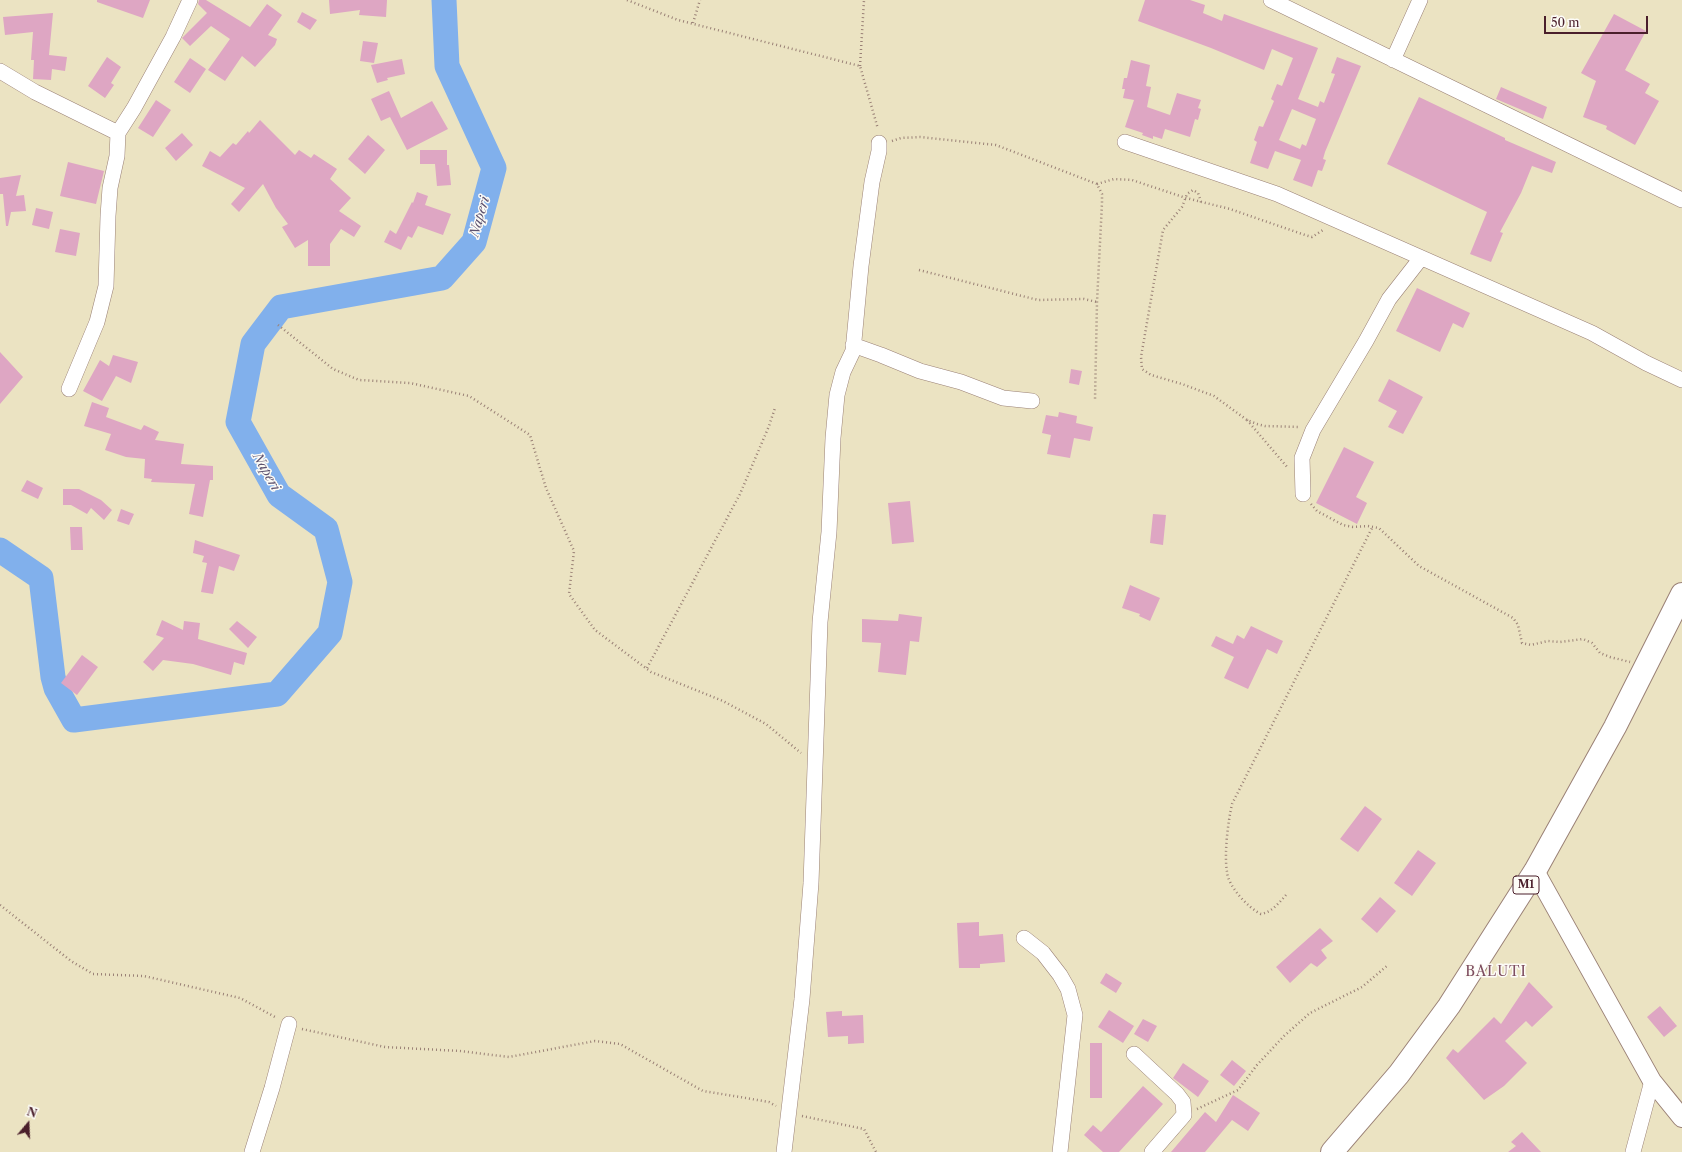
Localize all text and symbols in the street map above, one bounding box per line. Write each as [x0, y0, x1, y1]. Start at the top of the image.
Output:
scale bar [1546, 8, 1650, 34]
text: 50 m [1551, 15, 1580, 30]
water label: Naperi [467, 195, 493, 239]
water label: Naperi [249, 450, 283, 494]
road number: M1 [1513, 876, 1539, 894]
district label: BALUTI [1465, 964, 1527, 980]
north arrow [8, 1104, 48, 1144]
text: N [25, 1104, 39, 1121]

